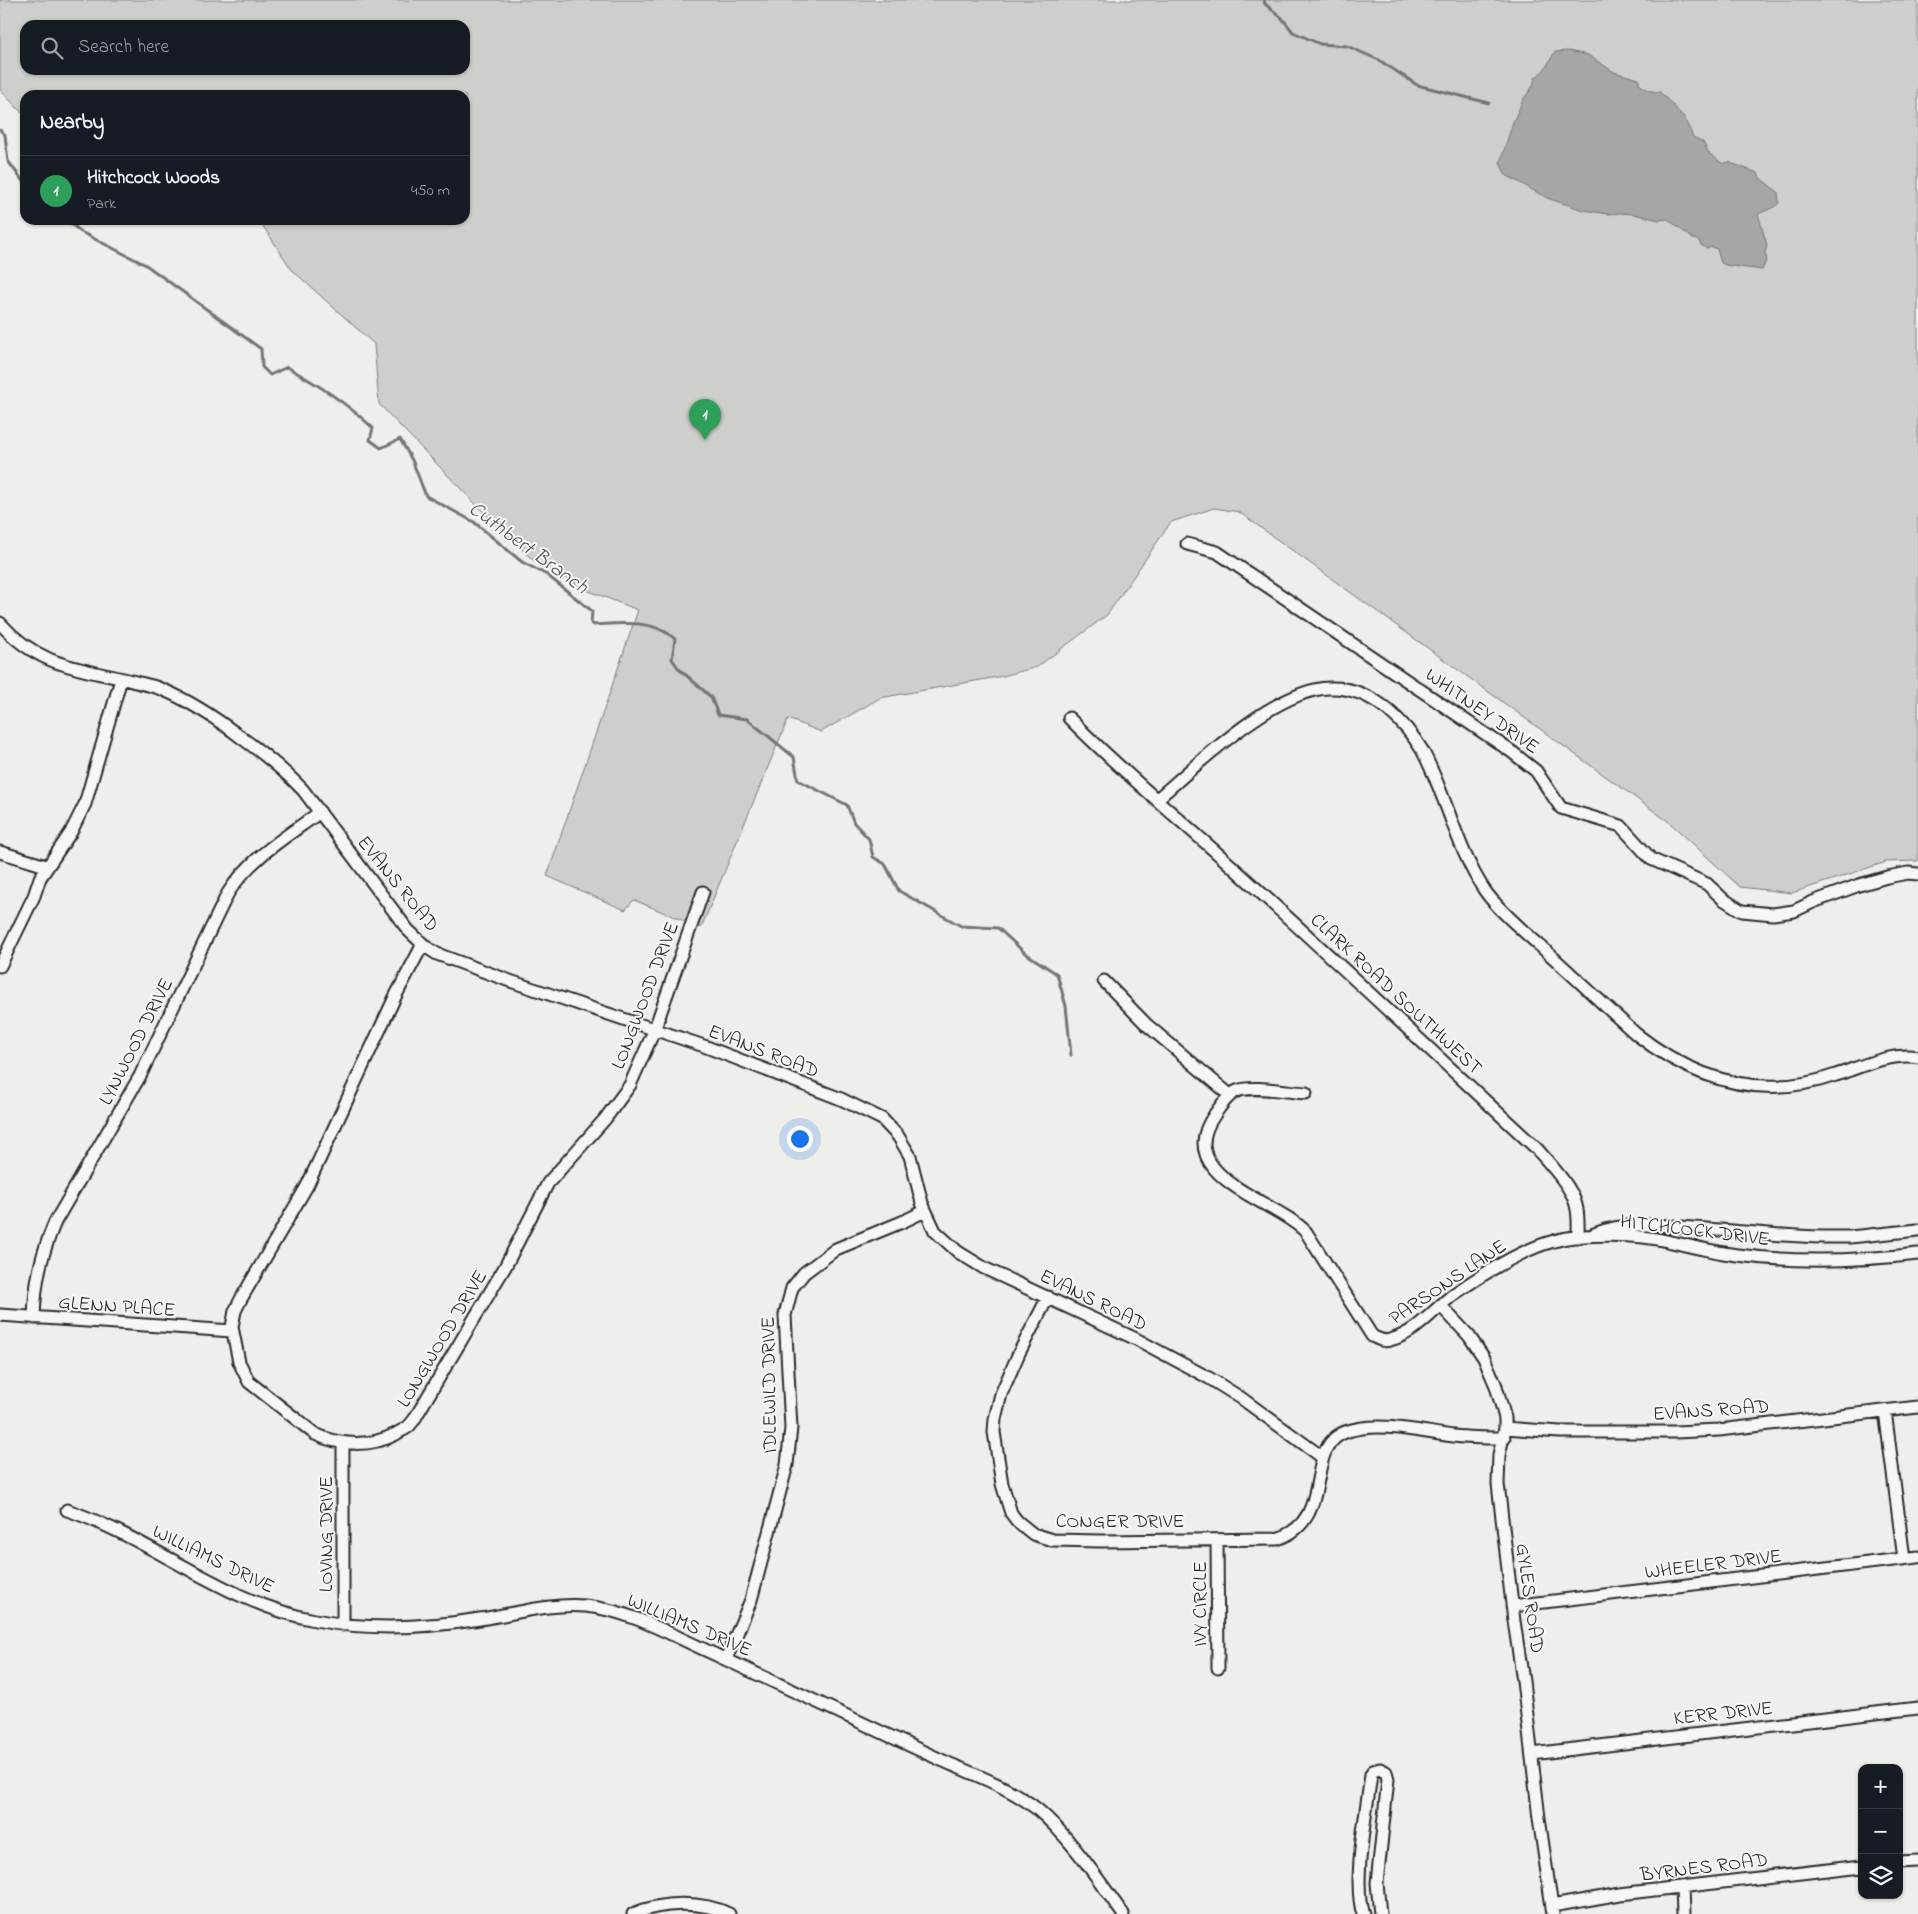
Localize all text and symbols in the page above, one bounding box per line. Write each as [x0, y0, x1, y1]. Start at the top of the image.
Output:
search box [20, 20, 470, 75]
icon: search [38, 34, 66, 62]
text: Search here [78, 34, 169, 61]
text: Nearby [40, 108, 104, 138]
text: Hitchcock Woods [87, 165, 220, 192]
text: 1 [53, 179, 59, 203]
text: 450 m [411, 179, 450, 203]
text: Park [87, 192, 116, 216]
pin: 1 [689, 399, 721, 440]
water label: Cuthbert Branch [462, 495, 595, 603]
street label: WHITNEY DRIVE [1418, 662, 1545, 762]
street label: EVANS ROAD [349, 830, 445, 939]
street label: CLARK ROAD SOUTHWEST [1303, 907, 1488, 1083]
street label: LONGWOOD DRIVE [605, 918, 688, 1074]
street label: LYNWOOD DRIVE [93, 973, 182, 1111]
street label: EVANS ROAD [703, 1018, 823, 1087]
your location [787, 1126, 813, 1152]
street label: HITCHCOCK DRIVE [1618, 1208, 1771, 1255]
street label: PARSONS LANE [1384, 1233, 1513, 1333]
street label: EVANS ROAD [1034, 1263, 1152, 1340]
street label: LONGWOOD DRIVE [391, 1265, 496, 1414]
street label: GLENN PLACE [57, 1289, 176, 1326]
street label: IDLEWILD DRIVE [755, 1316, 786, 1454]
street label: EVANS ROAD [1652, 1393, 1770, 1430]
street label: LOVING DRIVE [313, 1476, 342, 1592]
street label: CONGER DRIVE [1056, 1508, 1184, 1537]
street label: WILLIAMS DRIVE [147, 1518, 279, 1602]
street label: GYLES ROAD [1506, 1542, 1551, 1655]
street label: WHEELER DRIVE [1643, 1543, 1783, 1588]
street label: IVY CIRCLE [1187, 1561, 1216, 1647]
street label: WILLIAMS DRIVE [622, 1587, 756, 1666]
street label: KERR DRIVE [1672, 1695, 1774, 1734]
map controls [1858, 1764, 1903, 1899]
button: + [1858, 1764, 1903, 1809]
button: − [1858, 1809, 1903, 1854]
street label: BYRNES ROAD [1638, 1846, 1770, 1891]
button: layers [1858, 1854, 1903, 1899]

